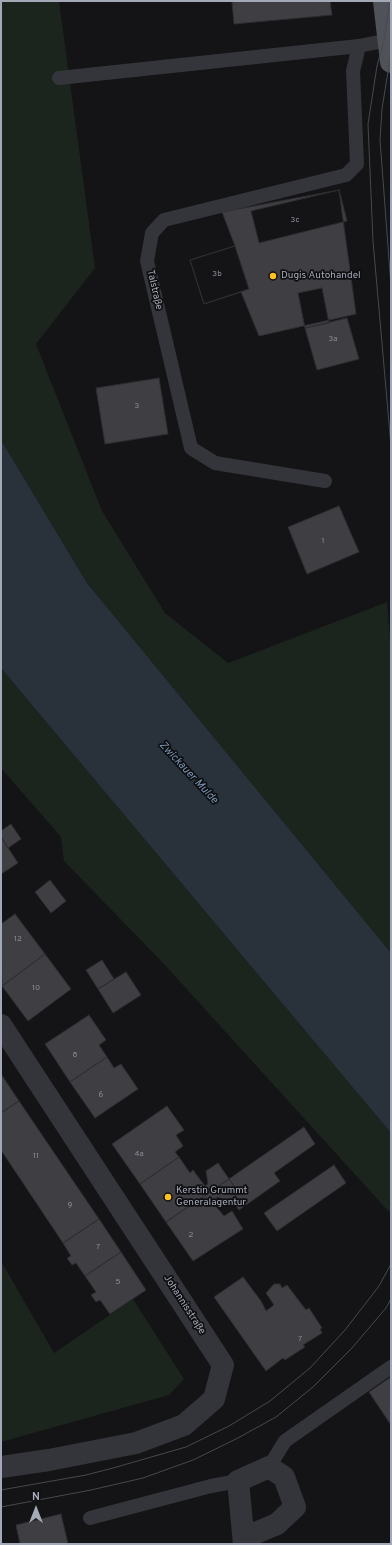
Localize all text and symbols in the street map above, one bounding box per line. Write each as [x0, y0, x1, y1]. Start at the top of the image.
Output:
house number: 3c [291, 215, 299, 225]
street label: Talstraße [144, 269, 164, 311]
house number: 3b [212, 269, 222, 279]
place label: Dugis Autohandel [281, 270, 361, 282]
marker: Dugis Autohandel [268, 271, 278, 281]
house number: 3a [328, 334, 338, 344]
house number: 3 [135, 401, 139, 411]
house number: 1 [322, 536, 324, 546]
water label: Zwickauer Mulde [156, 739, 220, 807]
house number: 12 [14, 934, 22, 944]
house number: 10 [32, 983, 40, 993]
house number: 8 [73, 1050, 77, 1060]
house number: 6 [99, 1090, 103, 1100]
house number: 4a [134, 1149, 144, 1159]
house number: 11 [33, 1151, 39, 1161]
place label: Kerstin Grummt Generalagentur [176, 1185, 247, 1208]
marker: Kerstin Grummt Generalagentur [163, 1192, 173, 1202]
house number: 9 [68, 1200, 72, 1210]
house number: 2 [189, 1230, 193, 1240]
house number: 7 [96, 1242, 100, 1252]
street label: Johannisstraße [160, 1273, 208, 1337]
house number: 5 [116, 1277, 120, 1287]
house number: 7 [298, 1334, 302, 1344]
north arrow [16, 1489, 56, 1529]
text: N [32, 1490, 40, 1504]

